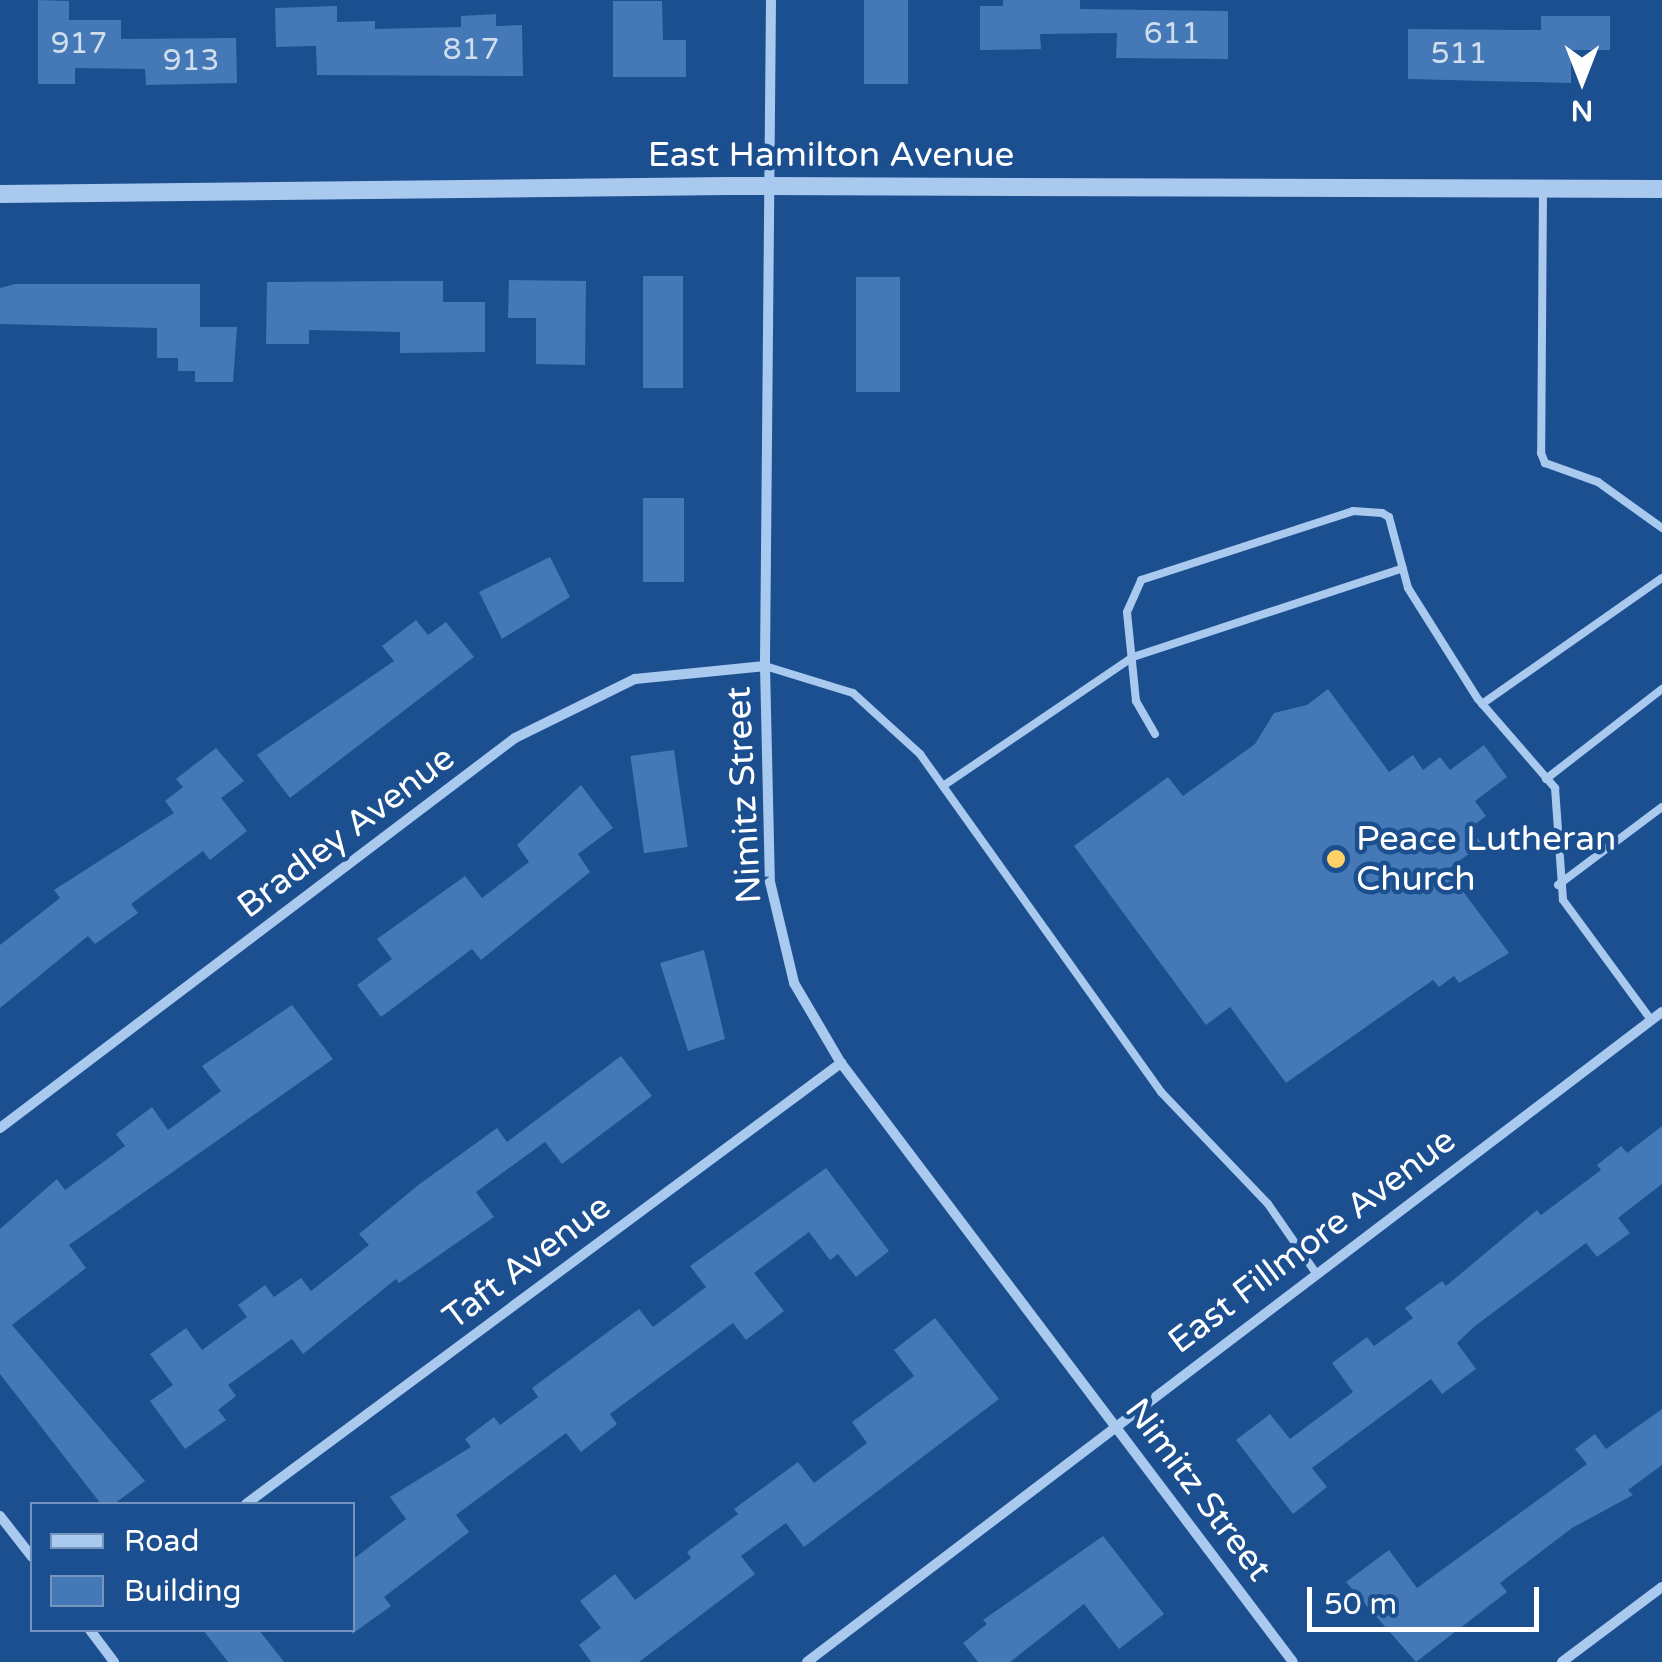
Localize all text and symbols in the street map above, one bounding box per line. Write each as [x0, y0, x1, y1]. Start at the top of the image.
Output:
house number: 611 [1144, 16, 1200, 52]
house number: 917 [51, 26, 107, 62]
north arrow [1532, 30, 1632, 130]
house number: 817 [443, 32, 499, 68]
house number: 511 [1431, 36, 1487, 72]
house number: 913 [163, 43, 219, 79]
text: N [1571, 93, 1593, 127]
street label: East Hamilton Avenue [648, 134, 1014, 176]
street label: Nimitz Street [717, 685, 771, 905]
street label: Bradley Avenue [229, 737, 463, 927]
place label: Peace Lutheran Church [1356, 818, 1616, 900]
marker: Peace Lutheran Church [1325, 848, 1347, 870]
street label: East Fillmore Avenue [1160, 1119, 1464, 1363]
street label: Taft Avenue [435, 1186, 619, 1338]
street label: Nimitz Street [1116, 1391, 1280, 1589]
legend [30, 1502, 355, 1632]
text: Road [124, 1523, 199, 1560]
scale bar [1312, 1567, 1544, 1629]
text: Building [124, 1573, 241, 1610]
text: 50 m [1324, 1586, 1397, 1623]

